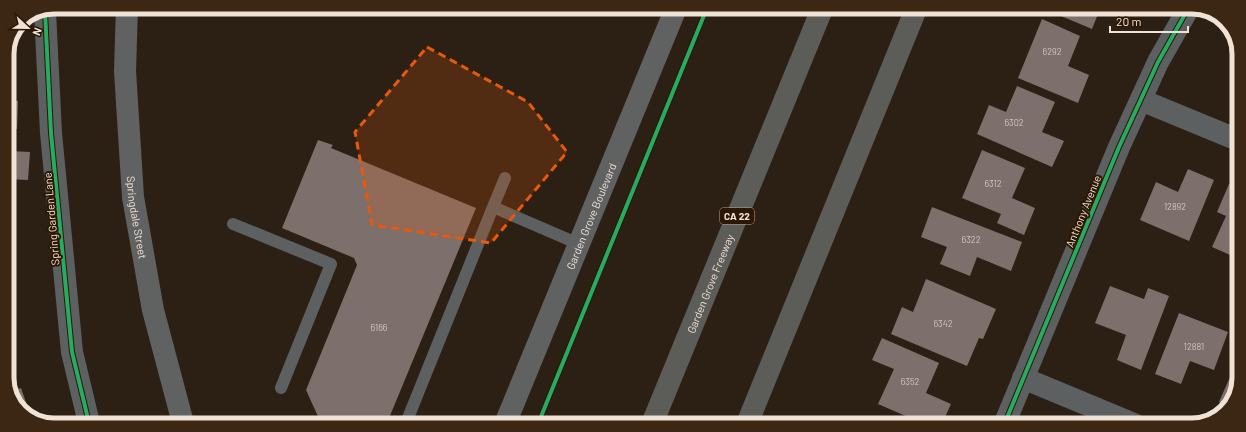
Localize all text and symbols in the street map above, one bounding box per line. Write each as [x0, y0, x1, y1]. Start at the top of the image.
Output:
north arrow [8, 8, 48, 48]
scale bar [1110, 8, 1188, 34]
text: 20 m [1116, 14, 1142, 28]
text: N [30, 26, 45, 38]
house number: 6292 [1043, 46, 1062, 57]
house number: 6302 [1004, 117, 1024, 128]
street label: Garden Grove Boulevard [563, 161, 618, 271]
street label: Spring Garden Lane [40, 172, 62, 266]
street label: Anthony Avenue [1063, 173, 1103, 249]
street label: Springdale Street [125, 176, 150, 260]
house number: 6312 [984, 178, 1002, 189]
house number: 12892 [1164, 201, 1186, 212]
road number: CA 22 [720, 208, 754, 224]
street label: Garden Grove Freeway [684, 232, 736, 335]
house number: 6322 [962, 234, 981, 245]
house number: 6342 [933, 318, 953, 329]
house number: 6166 [371, 322, 388, 333]
house number: 12881 [1184, 341, 1204, 352]
house number: 6352 [901, 376, 920, 387]

